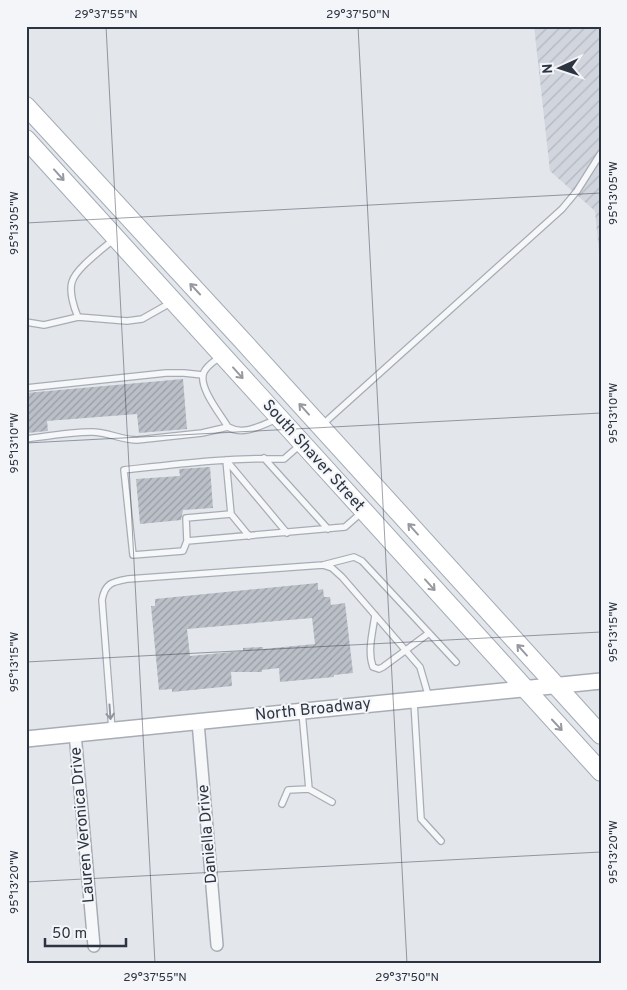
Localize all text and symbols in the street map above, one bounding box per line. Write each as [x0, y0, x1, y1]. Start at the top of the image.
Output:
text: 29°37'55"N [74, 7, 138, 23]
text: 29°37'50"N [326, 7, 390, 23]
north arrow [534, 42, 584, 92]
text: N [540, 63, 557, 74]
text: 95°13'05"W [606, 161, 622, 225]
one-way arrow [53, 169, 65, 181]
text: 95°13'05"W [7, 191, 23, 255]
one-way arrow [189, 282, 201, 295]
one-way arrow [232, 367, 244, 380]
text: 95°13'10"W [606, 383, 622, 443]
street label: South Shaver Street [257, 396, 369, 516]
one-way arrow [298, 402, 310, 415]
text: 95°13'10"W [7, 413, 23, 473]
one-way arrow [407, 523, 419, 536]
one-way arrow [424, 578, 435, 591]
text: 95°13'15"W [606, 602, 622, 662]
text: 95°13'15"W [7, 632, 23, 692]
one-way arrow [516, 643, 528, 656]
street label: North Broadway [254, 694, 372, 726]
one-way arrow [106, 704, 115, 720]
one-way arrow [551, 718, 563, 731]
street label: Lauren Veronica Drive [66, 746, 100, 904]
street label: Daniella Drive [194, 784, 222, 884]
text: 95°13'20"W [606, 820, 622, 884]
text: 95°13'20"W [7, 850, 23, 914]
scale bar [45, 915, 126, 947]
text: 50 m [52, 925, 87, 944]
text: 29°37'55"N [123, 970, 187, 986]
text: 29°37'50"N [375, 970, 439, 986]

